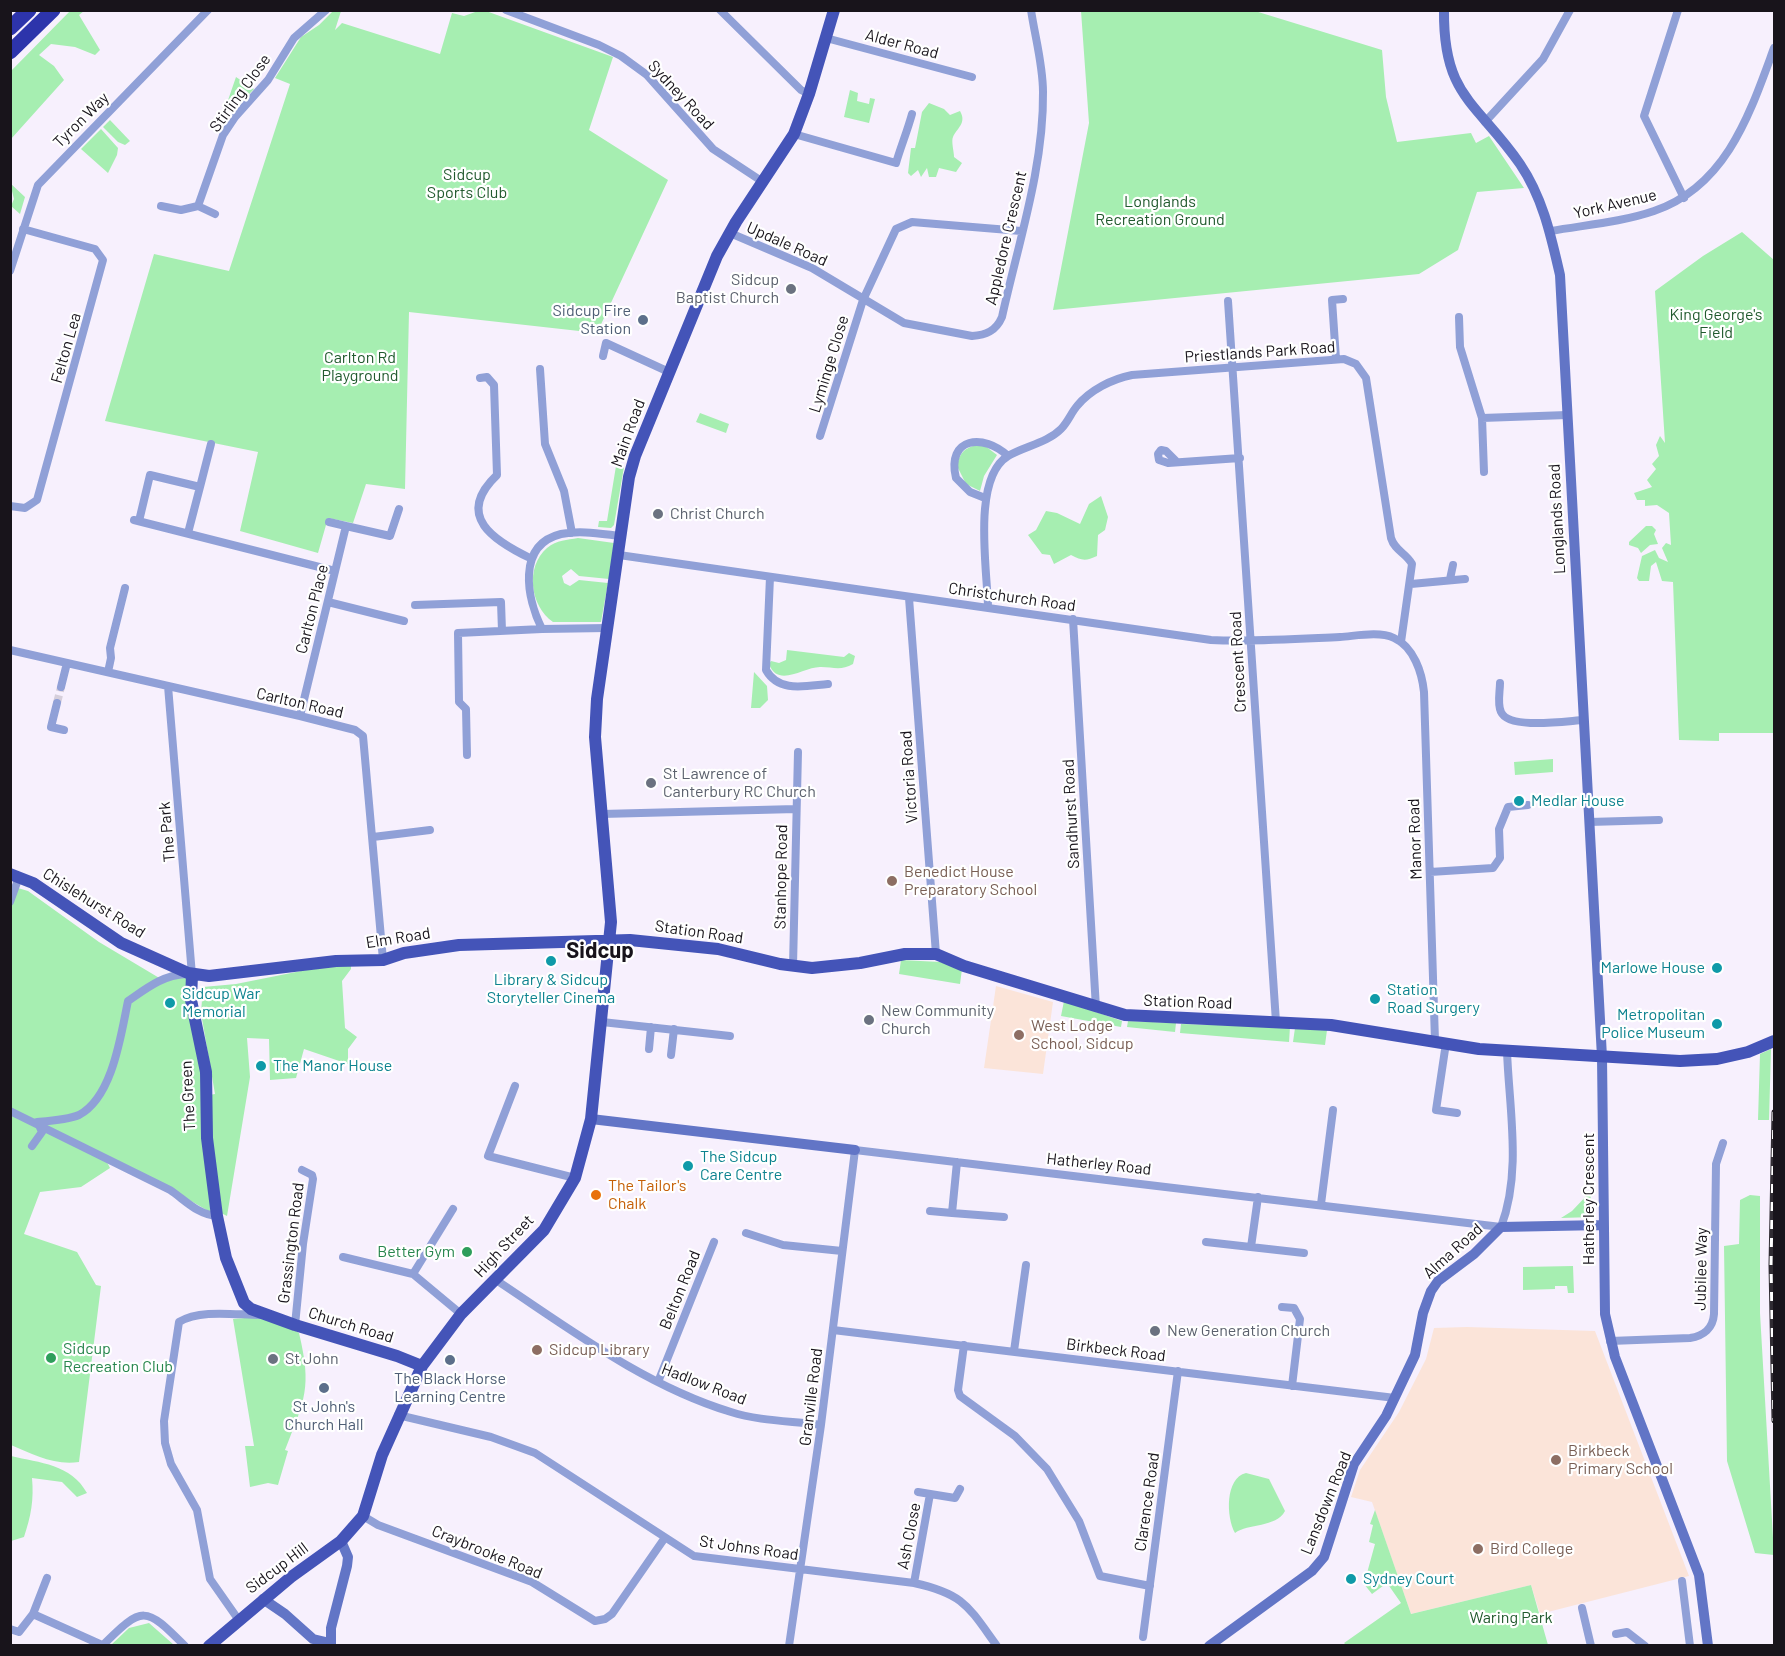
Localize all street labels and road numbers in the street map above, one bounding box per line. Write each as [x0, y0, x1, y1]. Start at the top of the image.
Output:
street label: Alder Road [863, 25, 941, 63]
street label: Stirling Close [205, 50, 275, 136]
street label: Sydney Road [644, 56, 718, 134]
street label: Tyron Way [49, 88, 113, 152]
street label: Appledore Crescent [981, 169, 1031, 307]
street label: York Avenue [1572, 185, 1658, 223]
street label: Updale Road [743, 218, 831, 270]
street label: Felton Lea [47, 311, 85, 385]
street label: Lyminge Close [805, 313, 853, 415]
street label: Priestlands Park Road [1184, 337, 1336, 367]
street label: Main Road [607, 396, 649, 470]
street label: Longlands Road [1545, 463, 1569, 575]
street label: Carlton Place [292, 562, 332, 656]
street label: Christchurch Road [947, 579, 1077, 615]
street label: Crescent Road [1226, 611, 1250, 713]
street label: Carlton Road [255, 684, 345, 722]
street label: Victoria Road [896, 730, 922, 824]
street label: Sandhurst Road [1059, 759, 1083, 869]
street label: Manor Road [1404, 798, 1426, 880]
street label: The Park [155, 801, 179, 863]
street label: Stanhope Road [770, 824, 792, 930]
street label: Chislehurst Road [39, 864, 149, 942]
street label: Station Road [654, 916, 744, 948]
street label: Elm Road [364, 923, 432, 953]
street label: Station Road [1143, 991, 1233, 1013]
street label: The Green [177, 1060, 199, 1132]
street label: Hatherley Crescent [1579, 1133, 1599, 1265]
street label: Hatherley Road [1046, 1149, 1152, 1179]
street label: Grassington Road [274, 1181, 308, 1305]
street label: High Street [470, 1211, 538, 1281]
street label: Alma Road [1419, 1219, 1487, 1283]
street label: Jubilee Way [1691, 1227, 1711, 1311]
street label: Belton Road [655, 1248, 705, 1332]
street label: Church Road [306, 1303, 396, 1347]
street label: Birkbeck Road [1065, 1334, 1167, 1366]
street label: Granville Road [795, 1347, 827, 1447]
street label: Hadlow Road [659, 1359, 749, 1409]
street label: Lansdown Road [1297, 1449, 1355, 1557]
street label: Clarence Road [1131, 1451, 1163, 1553]
street label: Ash Close [893, 1501, 925, 1571]
street label: Craybrooke Road [429, 1521, 545, 1583]
street label: St Johns Road [698, 1532, 800, 1564]
street label: Sidcup Hill [242, 1538, 312, 1598]

